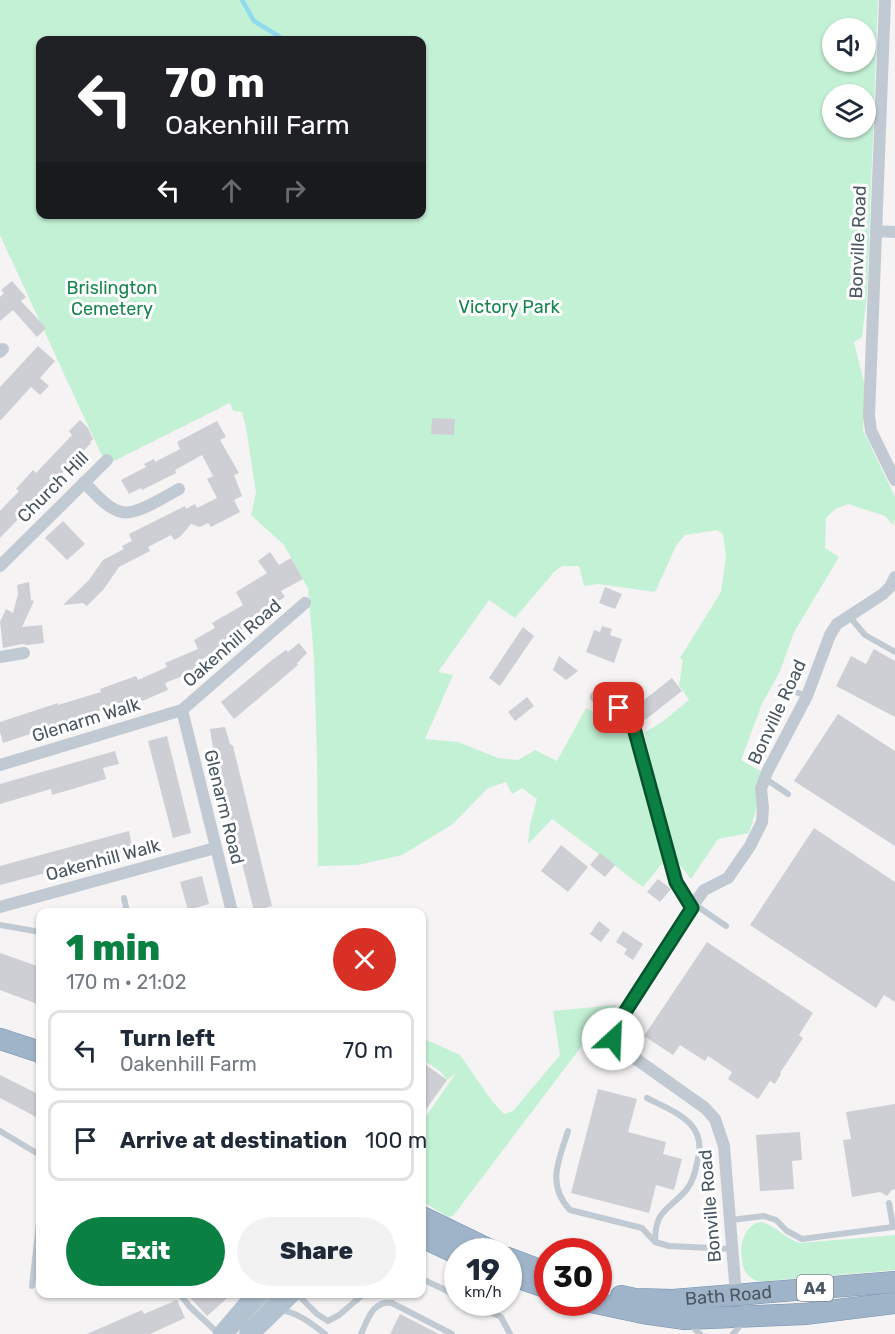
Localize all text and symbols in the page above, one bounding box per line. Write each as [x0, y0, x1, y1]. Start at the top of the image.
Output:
map controls [822, 18, 876, 138]
button: sound [822, 18, 876, 72]
text: 70 m [165, 58, 265, 108]
icon: left [66, 60, 144, 138]
button: layers [822, 84, 876, 138]
text: Oakenhill Farm [165, 109, 350, 141]
icon: left [152, 174, 185, 207]
icon: ahead [215, 174, 248, 207]
icon: right [278, 174, 311, 207]
street label: Bonville Road [845, 185, 871, 299]
park label: Brislington Cemetery [66, 277, 158, 320]
park label: Victory Park [458, 296, 560, 318]
street label: Church Hill [13, 447, 93, 527]
street label: Oakenhill Road [178, 594, 286, 692]
street label: Bonville Road [743, 656, 811, 768]
pin [593, 682, 644, 733]
icon: arrive [602, 691, 635, 724]
street label: Glenarm Walk [29, 693, 144, 747]
street label: Glenarm Road [199, 747, 249, 867]
street label: Oakenhill Walk [43, 834, 163, 886]
text: 1 min [66, 926, 160, 969]
button: close [333, 928, 396, 991]
text: 170 m · 21:02 [66, 970, 186, 994]
position arrow [581, 1007, 645, 1071]
text: Turn left [120, 1025, 215, 1052]
icon: left [69, 1034, 102, 1067]
text: 70 m [343, 1037, 393, 1064]
text: Oakenhill Farm [120, 1052, 257, 1076]
icon: arrive [69, 1124, 102, 1157]
text: Arrive at destination [120, 1127, 347, 1154]
text: 100 m [365, 1127, 427, 1154]
street label: Bonville Road [694, 1149, 726, 1263]
button: Exit [66, 1217, 225, 1286]
button: Share [237, 1217, 396, 1286]
speed limit sign: 30 [534, 1238, 612, 1316]
text: 19 [466, 1252, 500, 1288]
road number: A4 [797, 1275, 833, 1301]
street label: Bath Road [684, 1281, 773, 1310]
text: km/h [464, 1283, 502, 1301]

